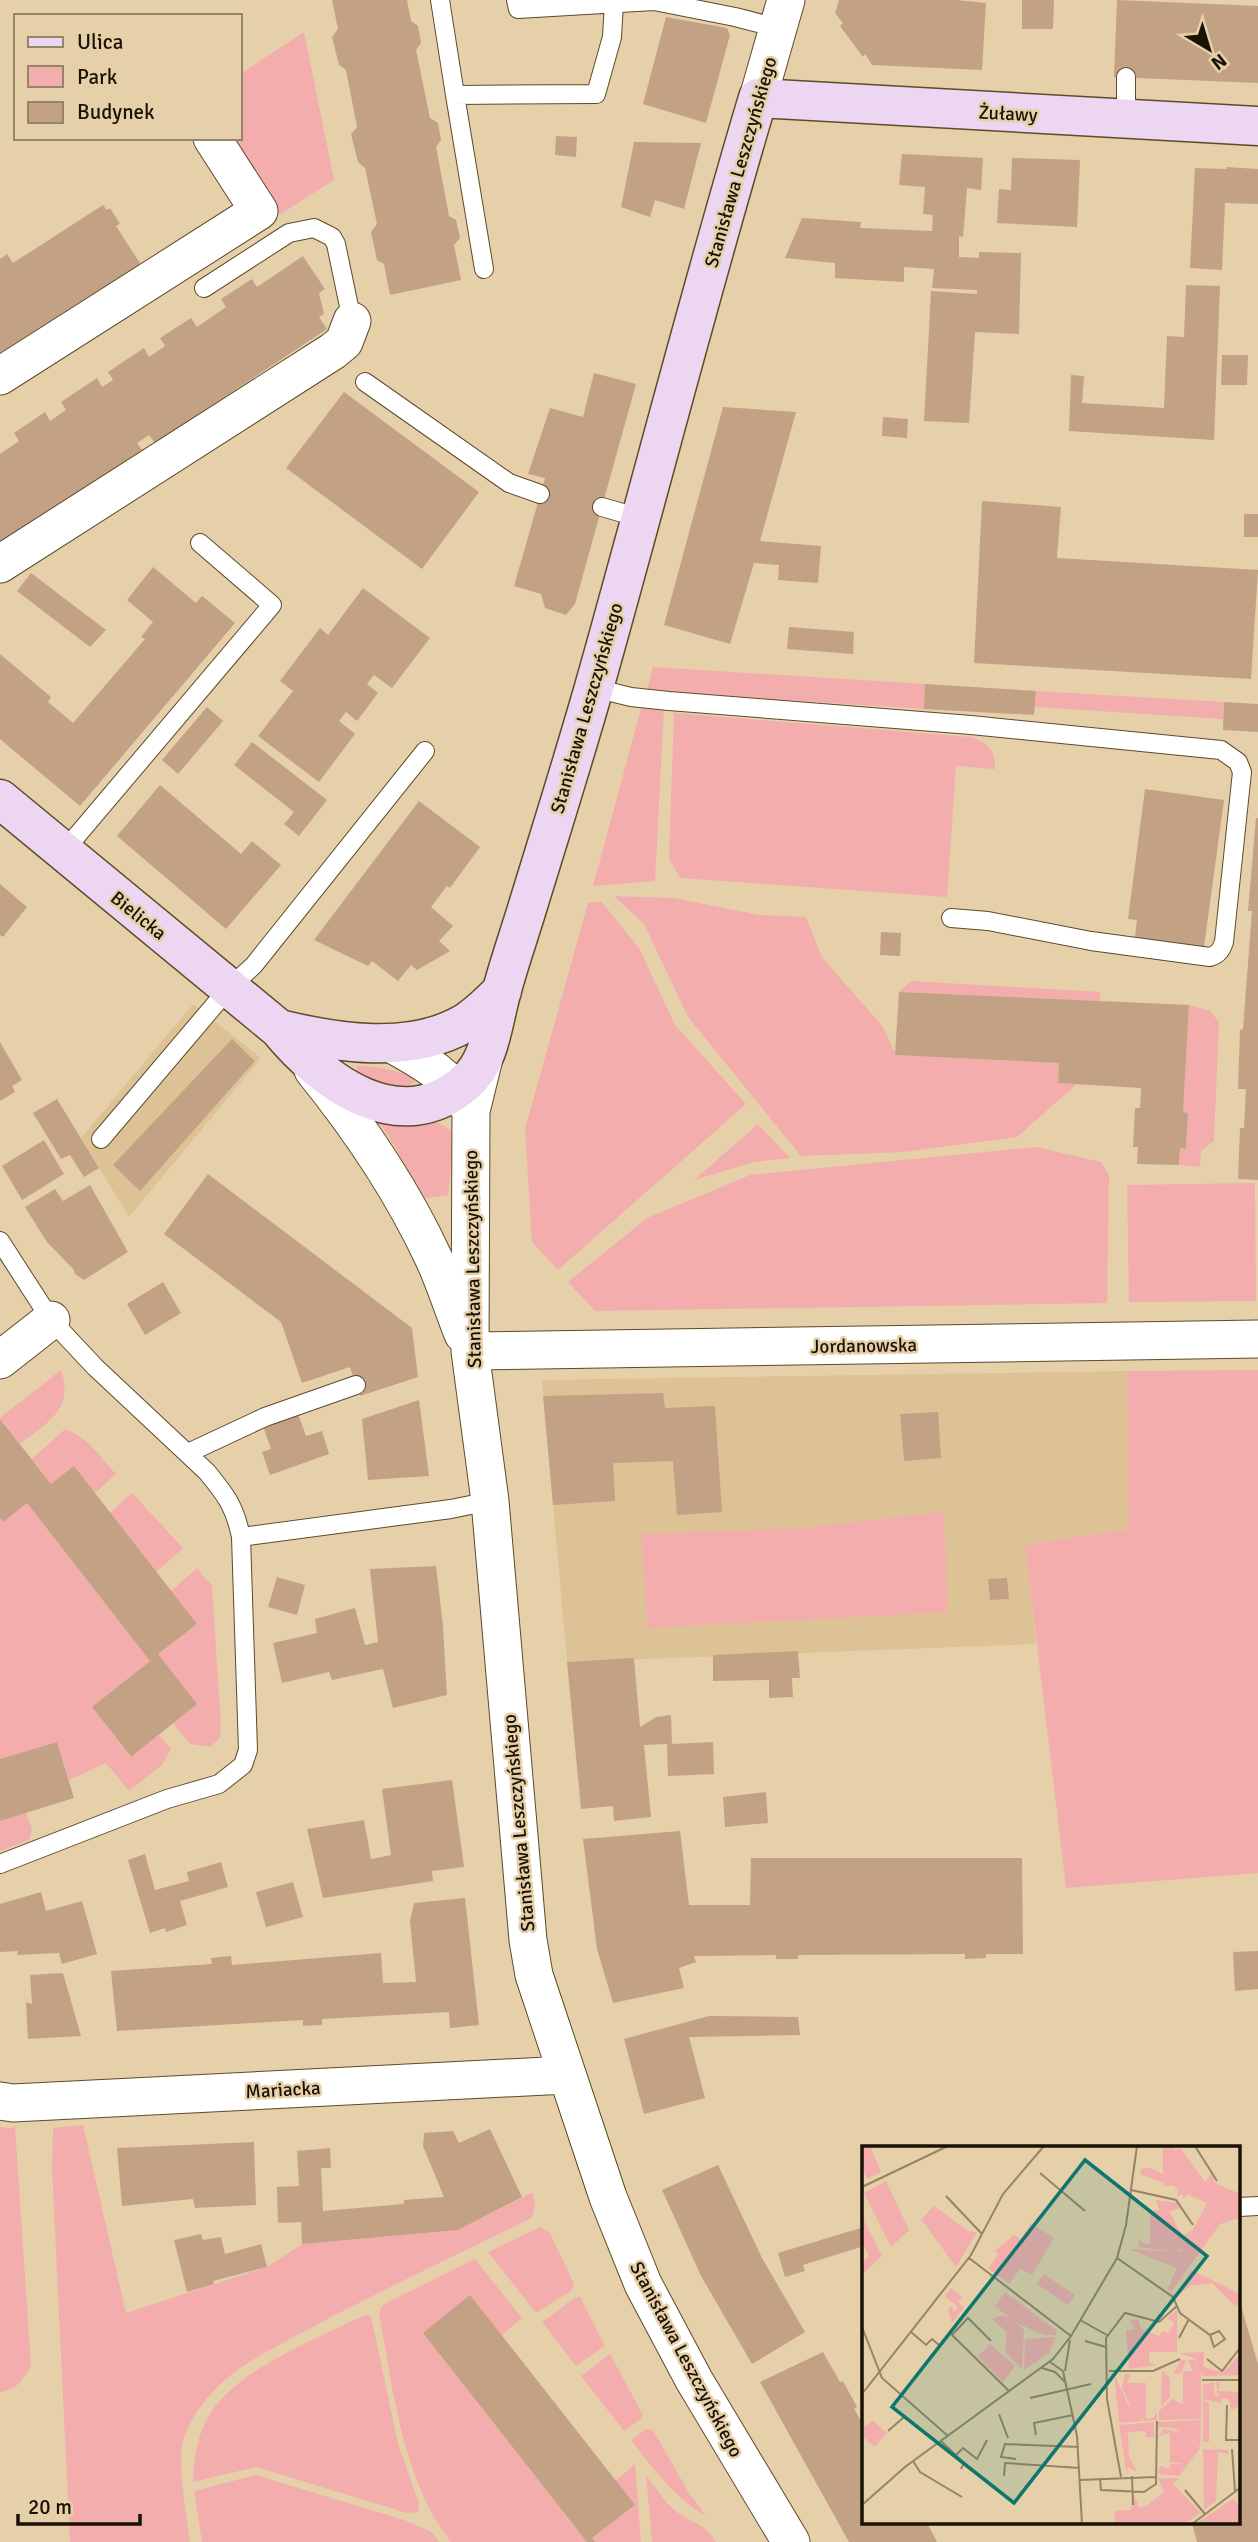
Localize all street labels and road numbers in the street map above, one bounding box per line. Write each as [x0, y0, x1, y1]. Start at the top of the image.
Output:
street label: Stanisława Leszczyńskiego [699, 54, 783, 270]
street label: Żuławy [978, 100, 1038, 128]
street label: Stanisława Leszczyńskiego [545, 600, 629, 816]
street label: Bielicka [106, 886, 171, 946]
street label: Stanisława Leszczyńskiego [459, 1150, 487, 1368]
street label: Jordanowska [811, 1333, 917, 1359]
street label: Stanisława Leszczyńskiego [498, 1713, 540, 1933]
street label: Mariacka [245, 2076, 321, 2104]
street label: Stanisława Leszczyńskiego [624, 2257, 748, 2462]

